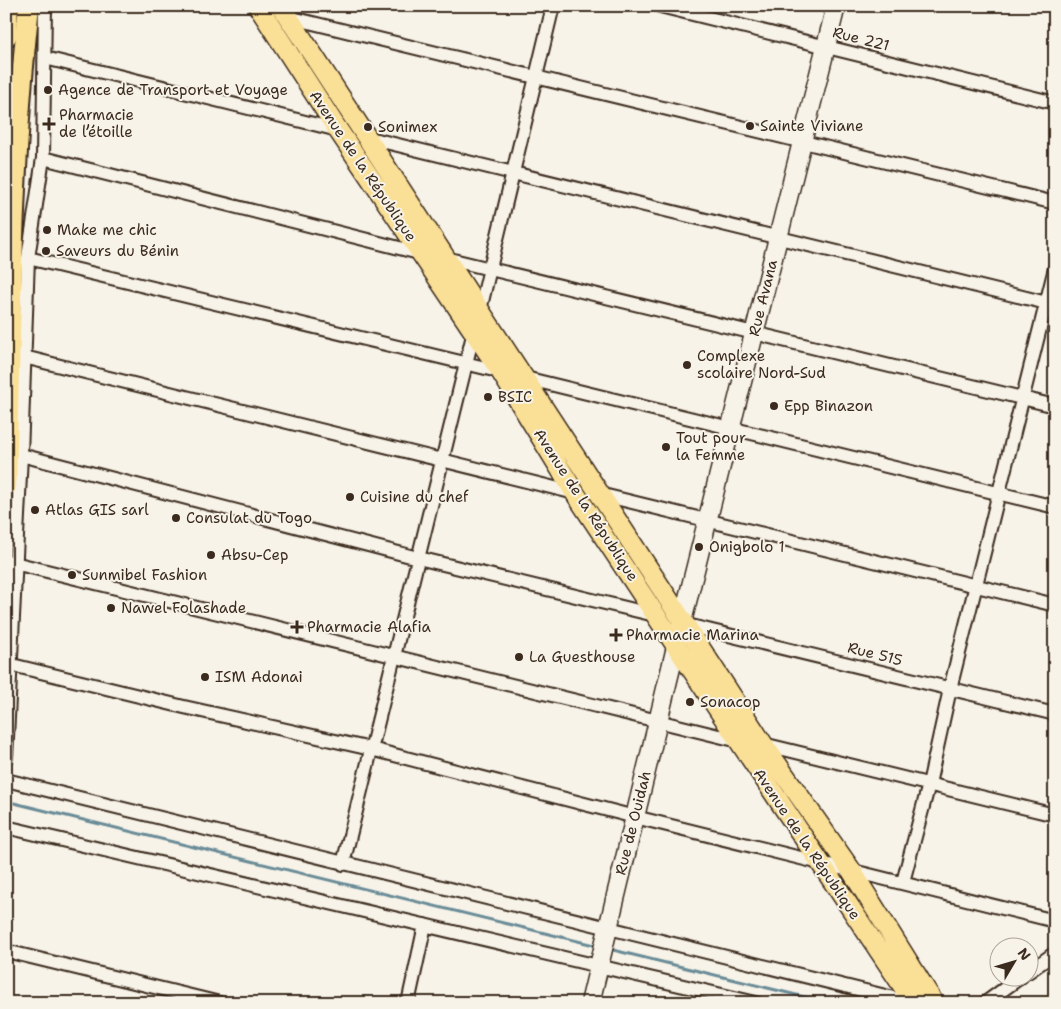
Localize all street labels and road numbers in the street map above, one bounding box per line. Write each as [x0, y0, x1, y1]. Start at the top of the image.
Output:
street label: Rue 221 [830, 22, 892, 56]
street label: Avenue de la République [305, 86, 421, 246]
street label: Rue Avana [744, 257, 782, 338]
street label: Avenue de la République [529, 425, 643, 585]
street label: Rue 515 [845, 638, 905, 670]
street label: Avenue de la République [749, 764, 865, 924]
street label: Rue de Ouidah [610, 769, 656, 877]

